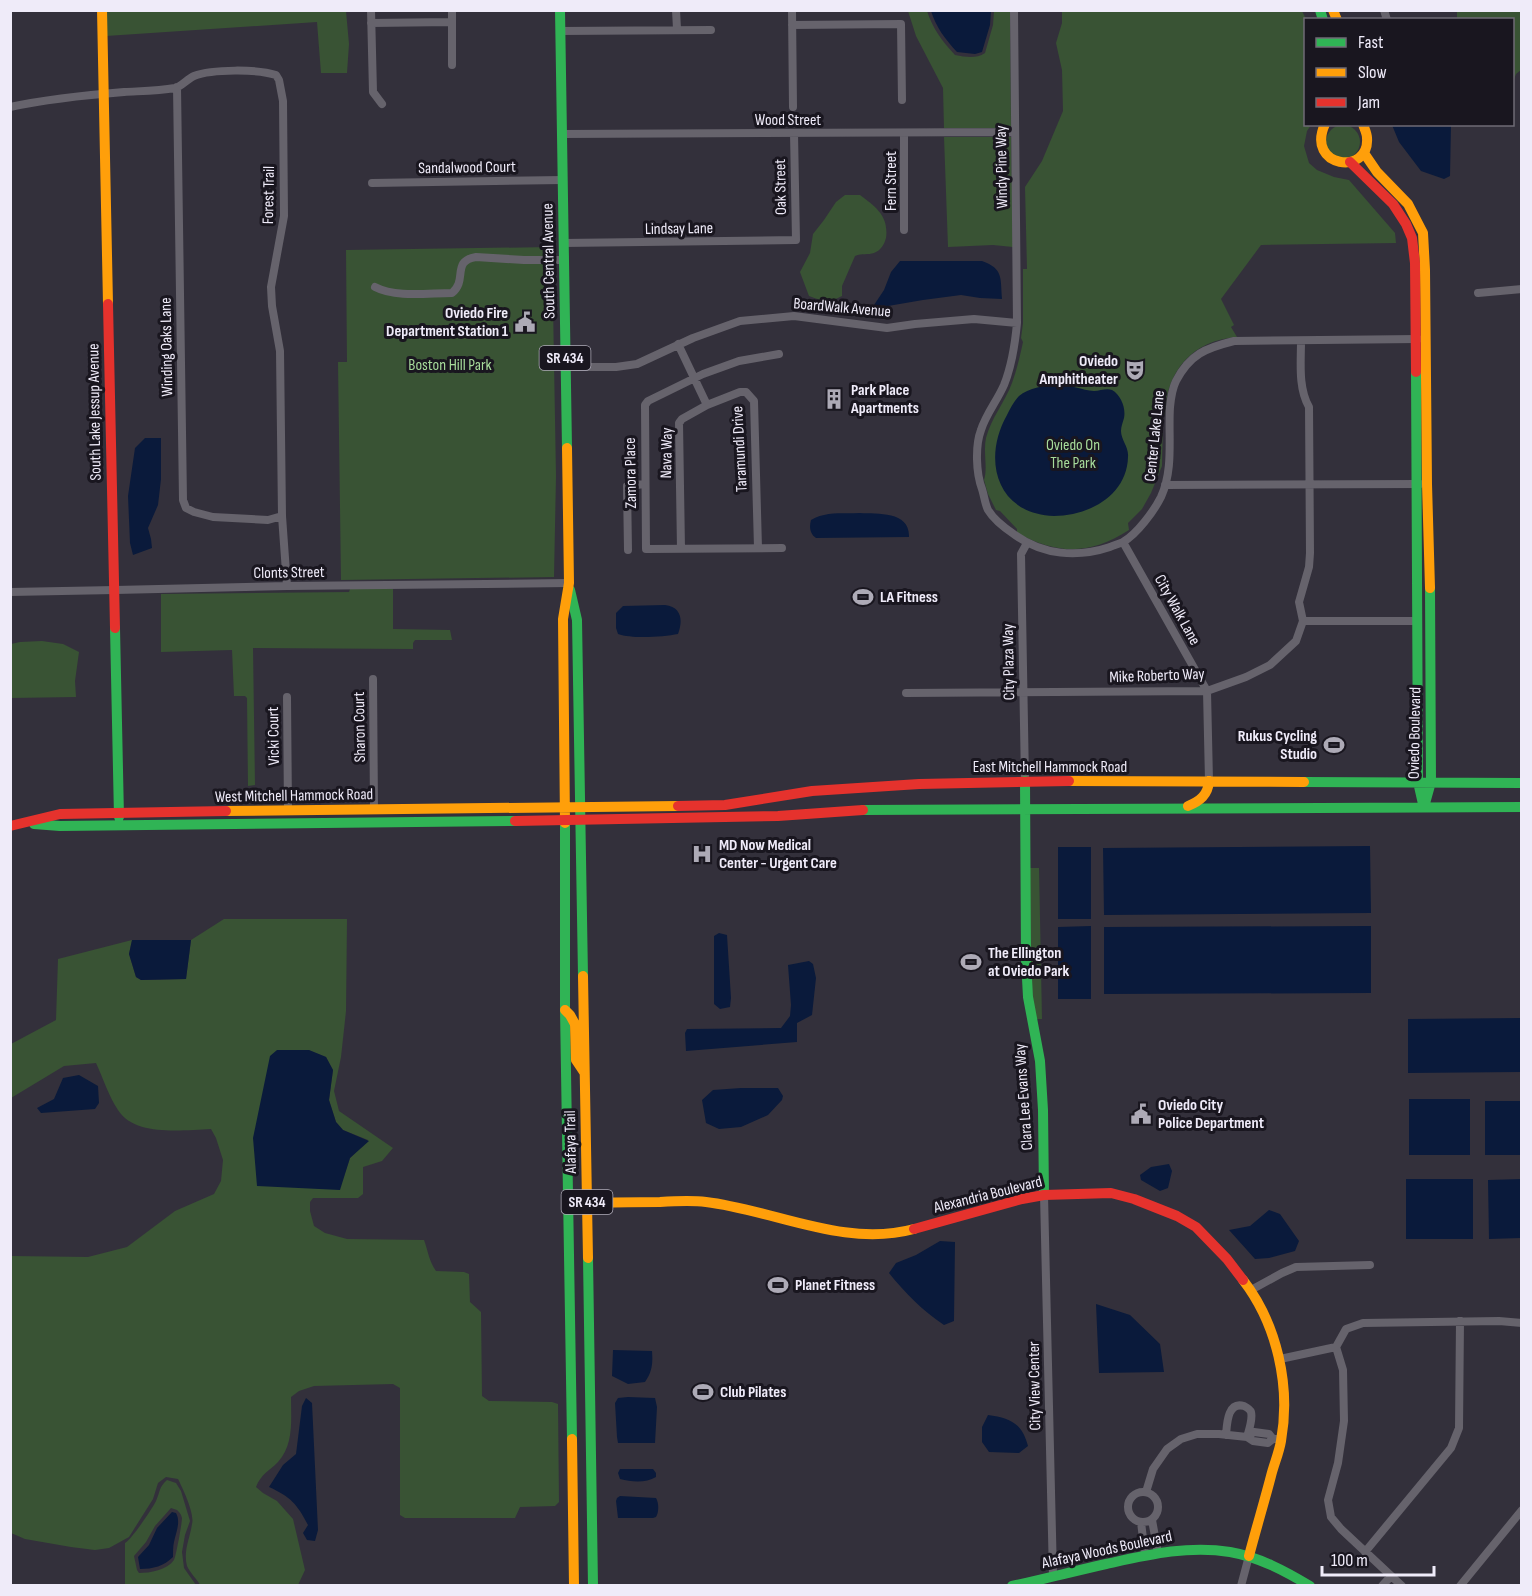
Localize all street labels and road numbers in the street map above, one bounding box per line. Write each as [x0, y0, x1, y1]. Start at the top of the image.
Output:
street label: Wood Street [755, 111, 821, 130]
street label: Windy Pine Way [992, 125, 1012, 209]
street label: Fern Street [882, 151, 901, 211]
street label: Sandalwood Court [418, 158, 516, 178]
street label: Oak Street [771, 159, 791, 215]
street label: Forest Trail [259, 166, 279, 224]
street label: South Central Avenue [538, 203, 560, 319]
street label: Lindsay Lane [645, 219, 713, 239]
street label: BoardWalk Avenue [792, 294, 892, 322]
street label: Winding Oaks Lane [157, 297, 177, 397]
street label: South Lake Jessup Avenue [84, 343, 106, 481]
road number: SR 434 [540, 346, 590, 370]
street label: Center Lake Lane [1141, 389, 1169, 483]
street label: Taramundi Drive [728, 406, 752, 492]
street label: Nava Way [657, 427, 677, 479]
street label: Zamora Place [621, 437, 641, 509]
street label: Clonts Street [253, 563, 325, 583]
street label: City Walk Lane [1150, 571, 1204, 649]
street label: City Plaza Way [999, 623, 1019, 701]
street label: Mike Roberto Way [1109, 665, 1205, 687]
street label: Oviedo Boulevard [1405, 687, 1425, 779]
street label: Sharon Court [350, 691, 370, 763]
street label: Vicki Court [264, 706, 284, 766]
street label: East Mitchell Hammock Road [973, 758, 1127, 777]
street label: West Mitchell Hammock Road [215, 785, 373, 807]
street label: Clara Lee Evans Way [1011, 1043, 1037, 1151]
street label: Alafaya Trail [561, 1110, 581, 1175]
street label: Alexandria Boulevard [931, 1172, 1044, 1218]
road number: SR 434 [562, 1190, 612, 1214]
street label: City View Center [1025, 1341, 1045, 1431]
street label: Alafaya Woods Boulevard [1039, 1527, 1174, 1573]

